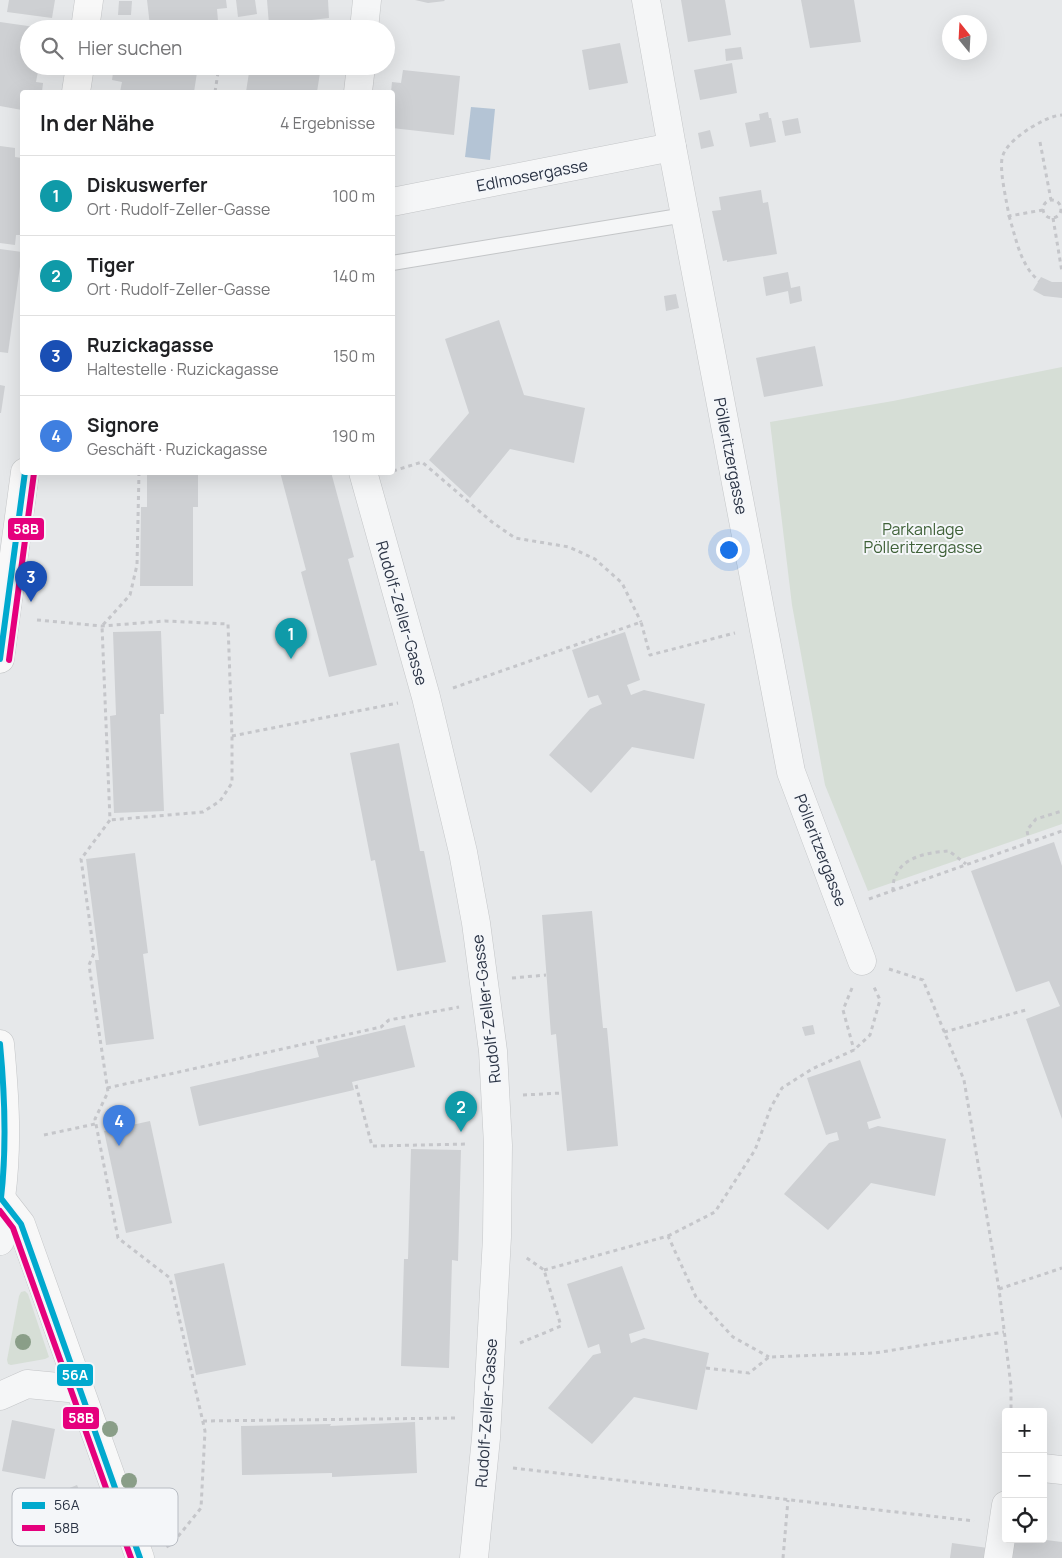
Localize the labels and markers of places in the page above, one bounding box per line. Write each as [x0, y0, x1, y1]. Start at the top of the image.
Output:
pin: 3 [15, 561, 47, 602]
pin: 1 [275, 618, 307, 659]
pin: 2 [445, 1091, 477, 1132]
pin: 4 [103, 1105, 135, 1146]

